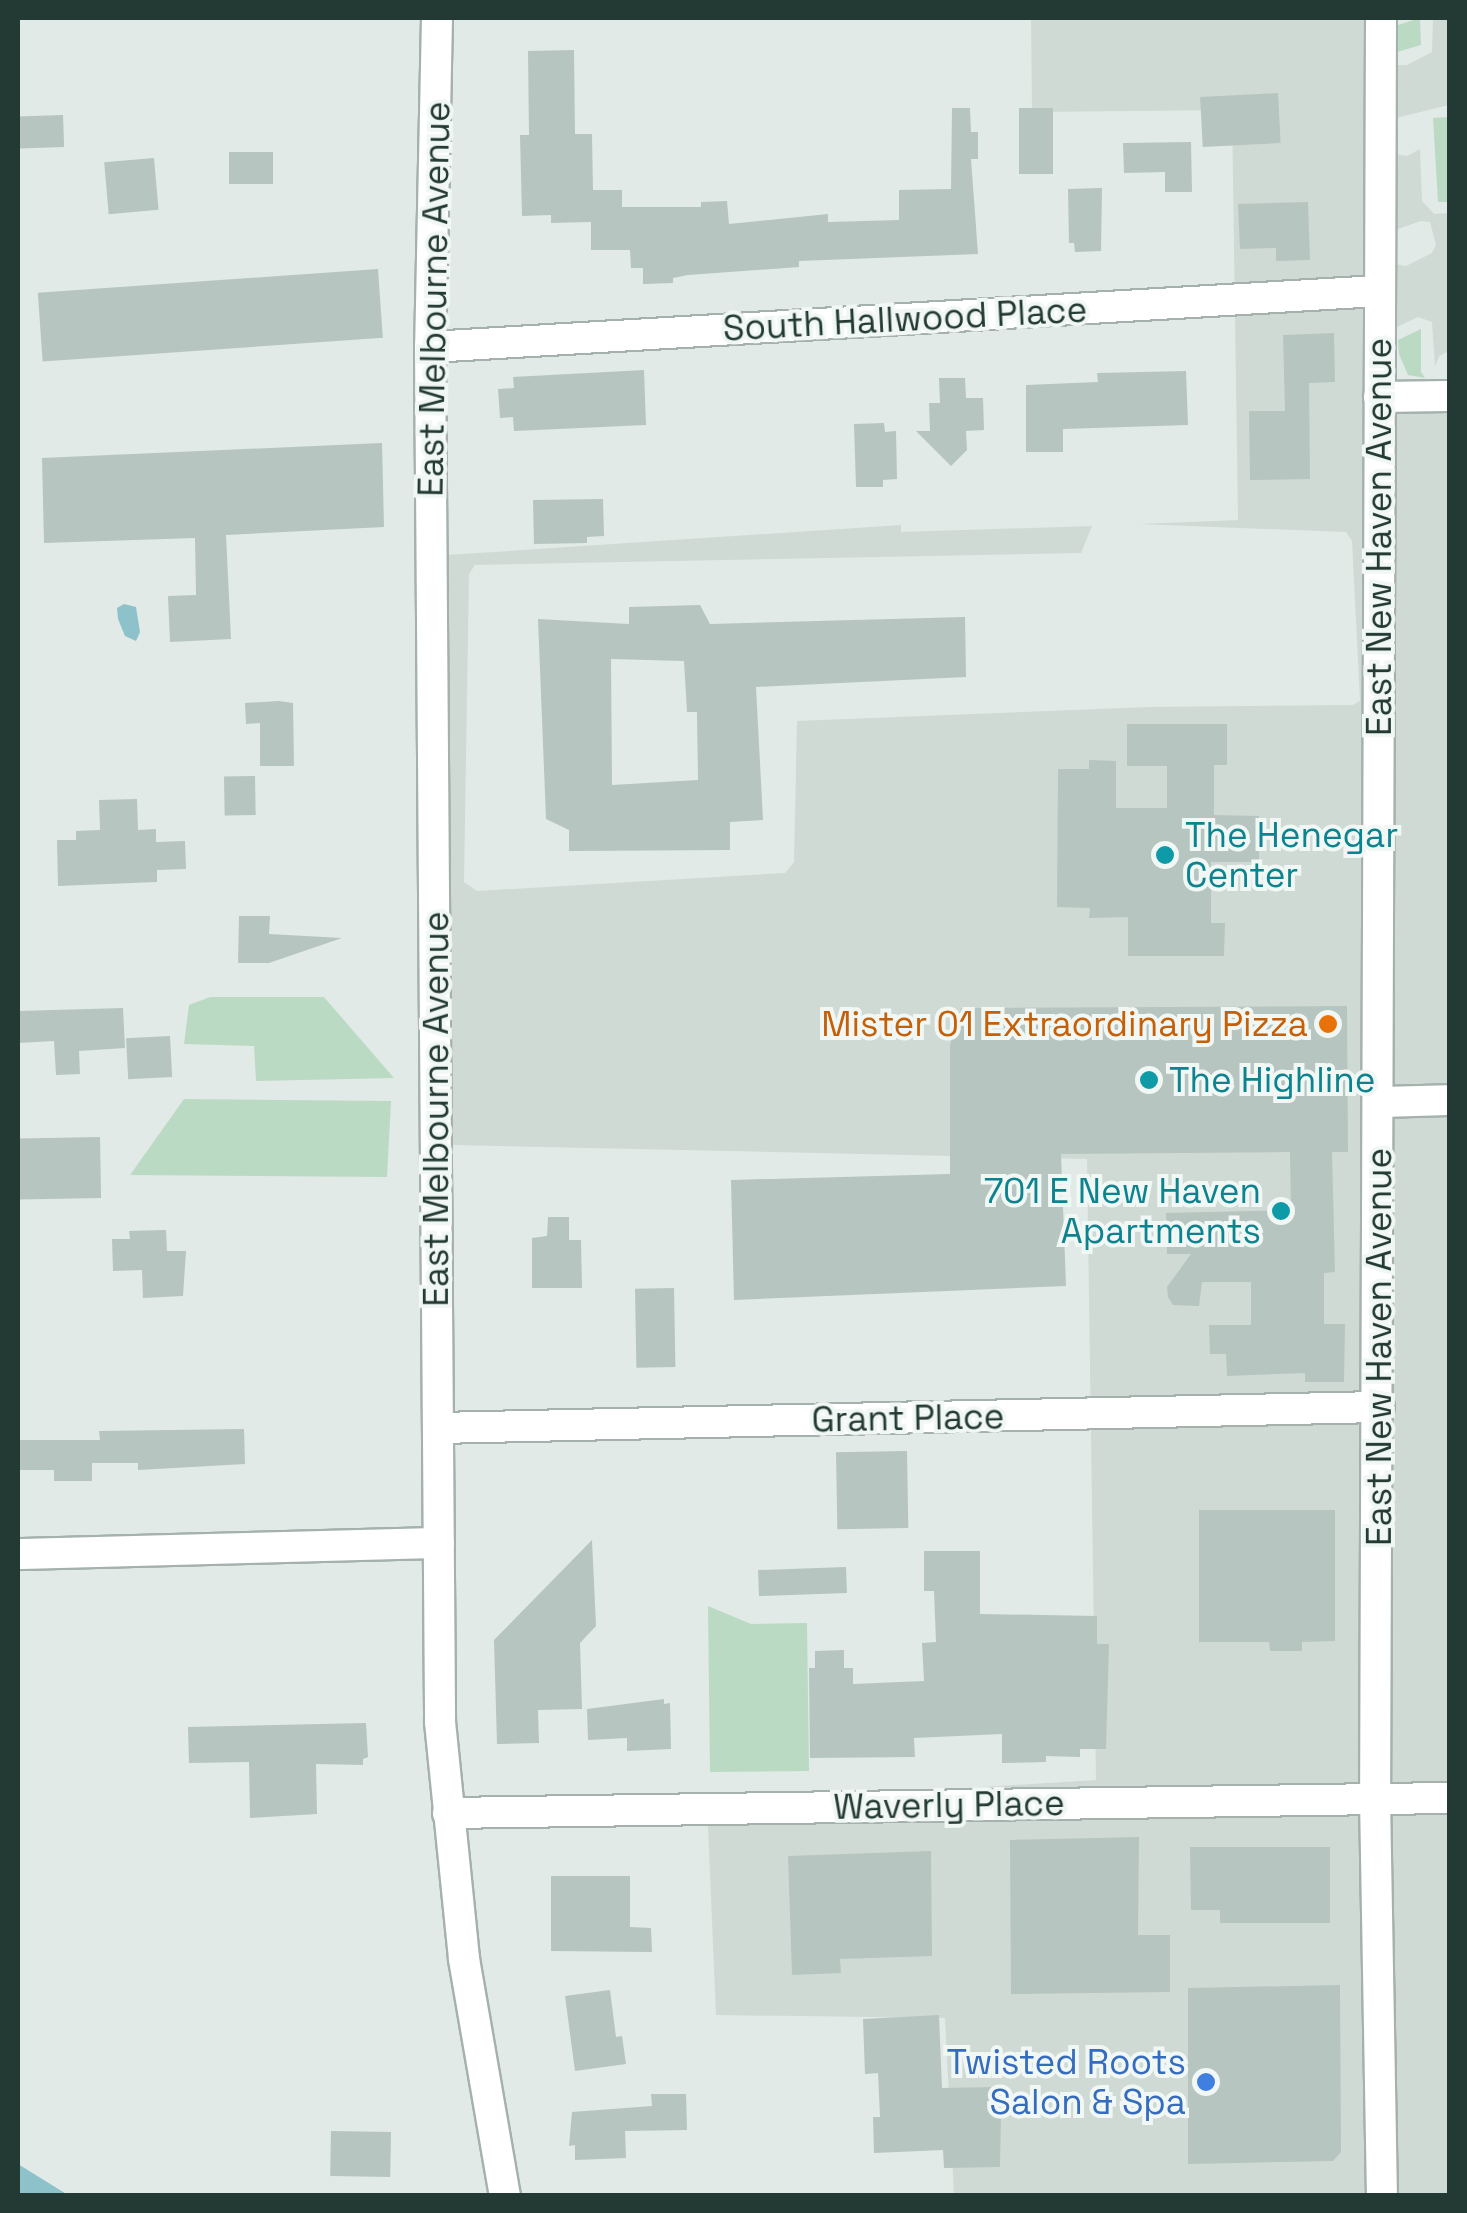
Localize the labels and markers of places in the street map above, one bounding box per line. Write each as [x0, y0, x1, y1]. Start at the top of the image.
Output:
place label: The Henegar Center [1185, 814, 1398, 896]
marker: The Henegar Center [1154, 844, 1176, 866]
place label: Mister 01 Extraordinary Pizza [821, 1003, 1308, 1045]
marker: Mister 01 Extraordinary Pizza [1317, 1013, 1339, 1035]
place label: The Highline [1169, 1059, 1376, 1101]
marker: The Highline [1138, 1069, 1160, 1091]
place label: 701 E New Haven Apartments [984, 1170, 1261, 1252]
marker: 701 E New Haven Apartments [1270, 1200, 1292, 1222]
place label: Twisted Roots Salon & Spa [946, 2041, 1186, 2123]
marker: Twisted Roots Salon & Spa [1195, 2071, 1217, 2093]

